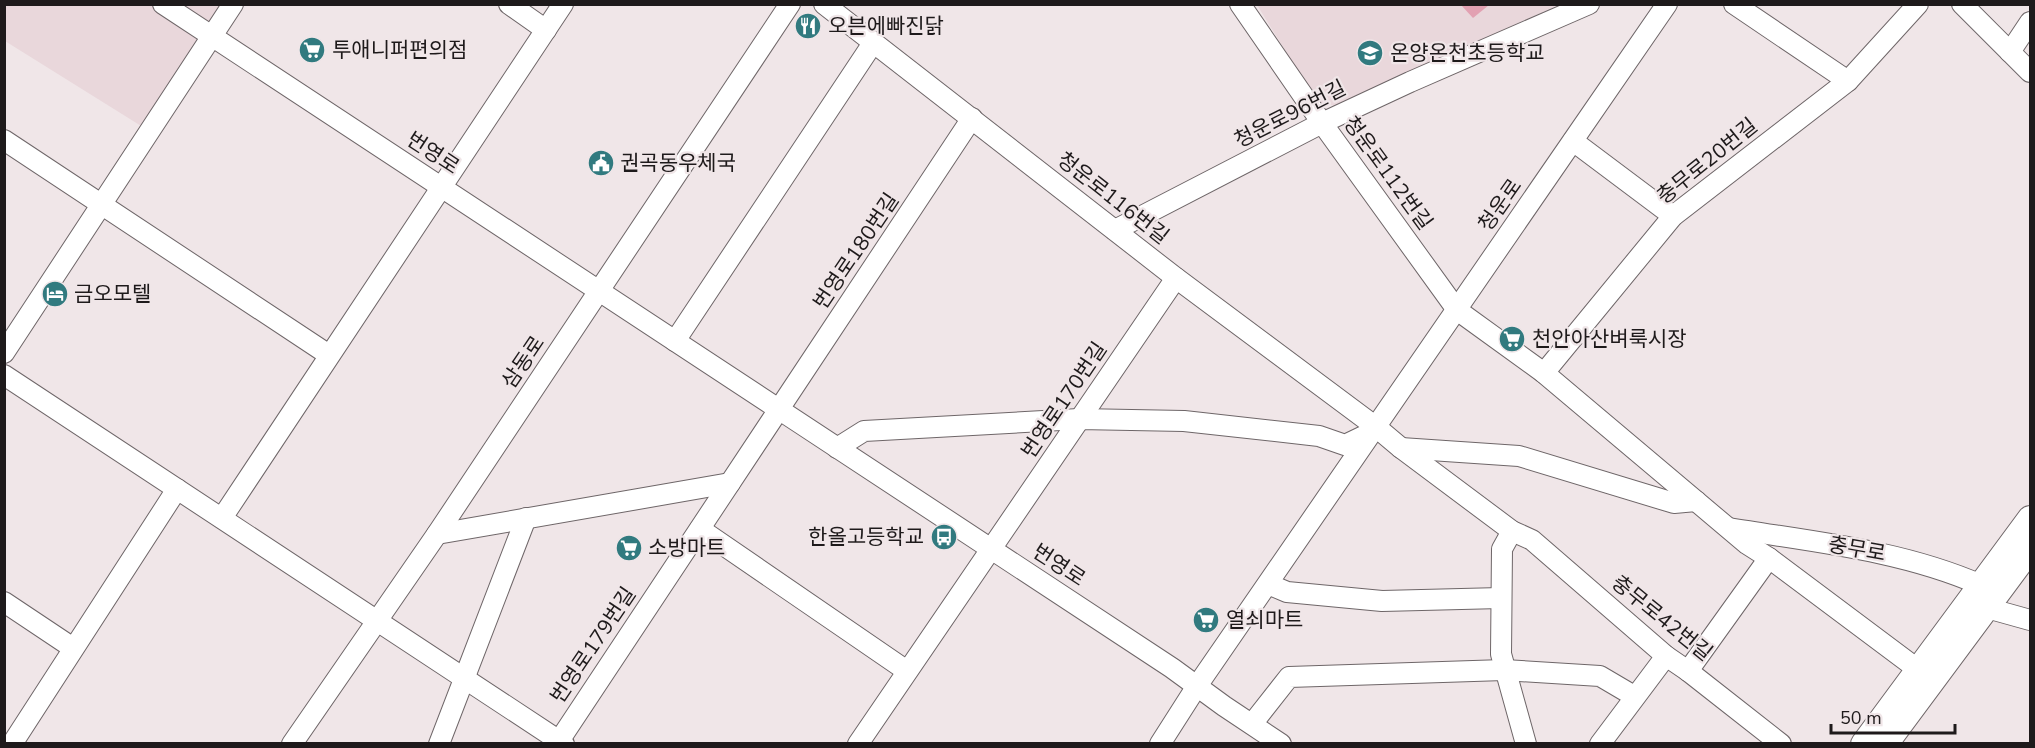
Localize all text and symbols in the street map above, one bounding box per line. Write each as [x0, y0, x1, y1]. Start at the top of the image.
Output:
restaurant icon: 오븐에빠진닭 [793, 11, 823, 41]
place label: 오븐에빠진닭 [828, 12, 944, 40]
supermarket icon: 투애니퍼편의점 [297, 35, 327, 65]
place label: 투애니퍼편의점 [332, 36, 467, 64]
school or university icon: 온양온천초등학교 [1355, 38, 1385, 68]
place label: 온양온천초등학교 [1390, 39, 1545, 67]
street label: 청운로96번길 [1229, 74, 1351, 154]
street label: 청운로112번길 [1337, 110, 1439, 236]
street label: 충무로20번길 [1651, 112, 1763, 210]
street label: 번영로 [401, 125, 465, 181]
street label: 청운로116번길 [1051, 146, 1175, 250]
public building icon: 권곡동우체국 [586, 148, 616, 178]
place label: 권곡동우체국 [620, 149, 736, 177]
street label: 청운로 [1472, 173, 1528, 237]
street label: 번영로180번길 [807, 187, 905, 315]
hotel icon: 금오모텔 [40, 279, 70, 309]
place label: 금오모텔 [74, 280, 151, 308]
supermarket icon: 천안아산벼룩시장 [1497, 324, 1527, 354]
place label: 천안아산벼룩시장 [1532, 325, 1687, 353]
street label: 삼동로 [495, 330, 551, 394]
street label: 번영로170번길 [1015, 336, 1113, 464]
bus stop icon: 한올고등학교 [929, 522, 959, 552]
place label: 한올고등학교 [808, 523, 924, 551]
street label: 충무로 [1826, 530, 1888, 568]
supermarket icon: 소방마트 [614, 533, 644, 563]
place label: 소방마트 [648, 534, 725, 562]
street label: 번영로 [1027, 537, 1091, 593]
street label: 충무로42번길 [1606, 569, 1718, 667]
street label: 번영로179번길 [544, 581, 642, 709]
supermarket icon: 열쇠마트 [1191, 605, 1221, 635]
place label: 열쇠마트 [1226, 606, 1303, 634]
scale bar [1831, 697, 1956, 735]
text: 50 m [1840, 706, 1882, 730]

